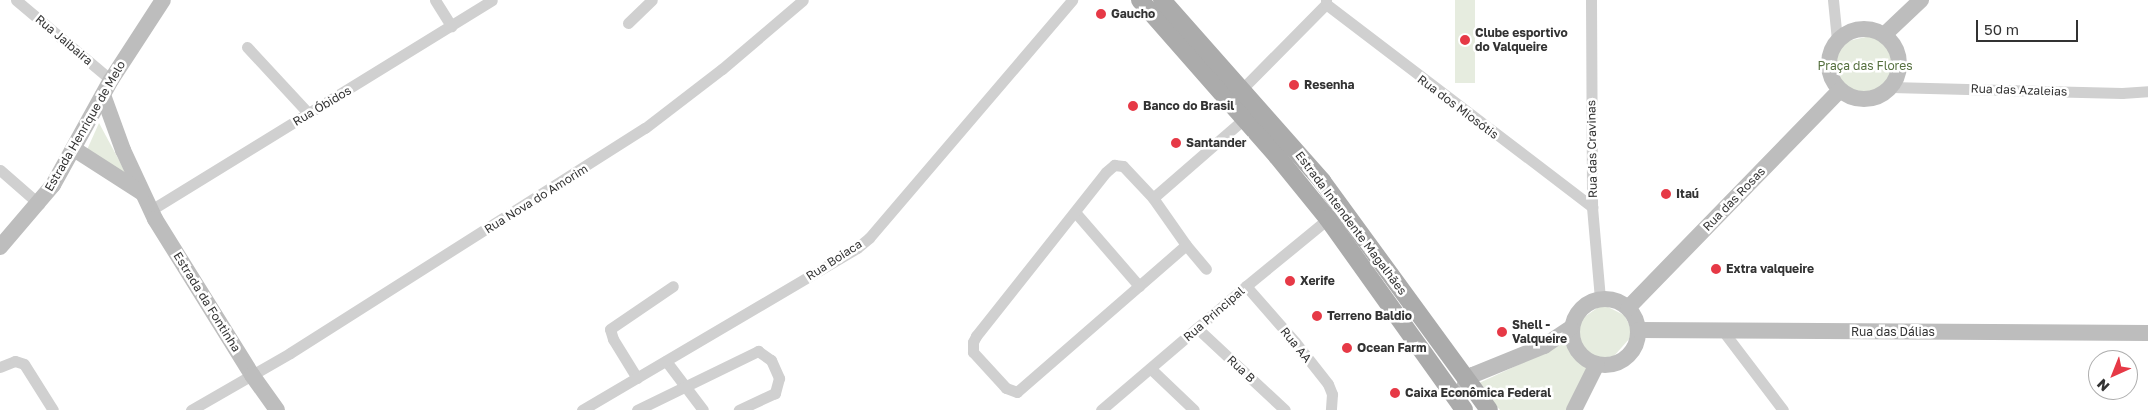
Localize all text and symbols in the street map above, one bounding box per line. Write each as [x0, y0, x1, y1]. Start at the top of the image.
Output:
place label: Gaucho [1111, 7, 1155, 21]
marker: Gaucho [1095, 8, 1107, 20]
scale bar [1978, 10, 2080, 42]
street label: Rua Jaibaira [32, 12, 96, 68]
text: 50 m [1984, 20, 2019, 38]
place label: Clube esportivo do Valqueire [1475, 26, 1568, 54]
marker: Clube esportivo do Valqueire [1459, 34, 1471, 46]
street label: Estrada Henrique de Melo [42, 58, 128, 194]
park label: Praça das Flores [1818, 59, 1912, 73]
street label: Rua dos Miosótis [1415, 72, 1501, 142]
place label: Resenha [1304, 78, 1355, 92]
marker: Resenha [1288, 79, 1300, 91]
street label: Rua das Azaleias [1970, 81, 2068, 99]
street label: Rua Óbidos [290, 83, 354, 129]
place label: Banco do Brasil [1143, 99, 1234, 113]
marker: Banco do Brasil [1127, 100, 1139, 112]
street label: Rua das Cravinas [1584, 100, 1600, 198]
place label: Santander [1186, 136, 1246, 150]
marker: Santander [1170, 137, 1182, 149]
street label: Estrada Intendente Magalhães [1292, 148, 1410, 298]
street label: Rua Nova do Amorim [482, 161, 590, 237]
street label: Rua das Rosas [1700, 164, 1768, 234]
place label: Itaú [1676, 187, 1699, 201]
marker: Itaú [1660, 188, 1672, 200]
street label: Rua Boiaca [803, 237, 865, 283]
street label: Estrada da Fontinha [170, 249, 244, 355]
place label: Extra valqueire [1726, 262, 1814, 276]
marker: Extra valqueire [1710, 263, 1722, 275]
place label: Xerife [1300, 274, 1335, 288]
marker: Xerife [1284, 275, 1296, 287]
street label: Rua Principal [1181, 284, 1247, 344]
place label: Terreno Baldio [1327, 309, 1412, 323]
marker: Terreno Baldio [1311, 310, 1323, 322]
place label: Shell - Valqueire [1512, 318, 1567, 346]
street label: Rua AA [1277, 324, 1315, 366]
street label: Rua das Dálias [1851, 325, 1935, 339]
marker: Shell - Valqueire [1496, 326, 1508, 338]
place label: Ocean Farm [1357, 341, 1426, 355]
marker: Ocean Farm [1341, 342, 1353, 354]
north arrow [2088, 350, 2138, 400]
street label: Rua B [1224, 352, 1258, 386]
text: N [2093, 376, 2113, 395]
place label: Caixa Econômica Federal [1405, 386, 1551, 400]
marker: Caixa Econômica Federal [1389, 387, 1401, 399]

